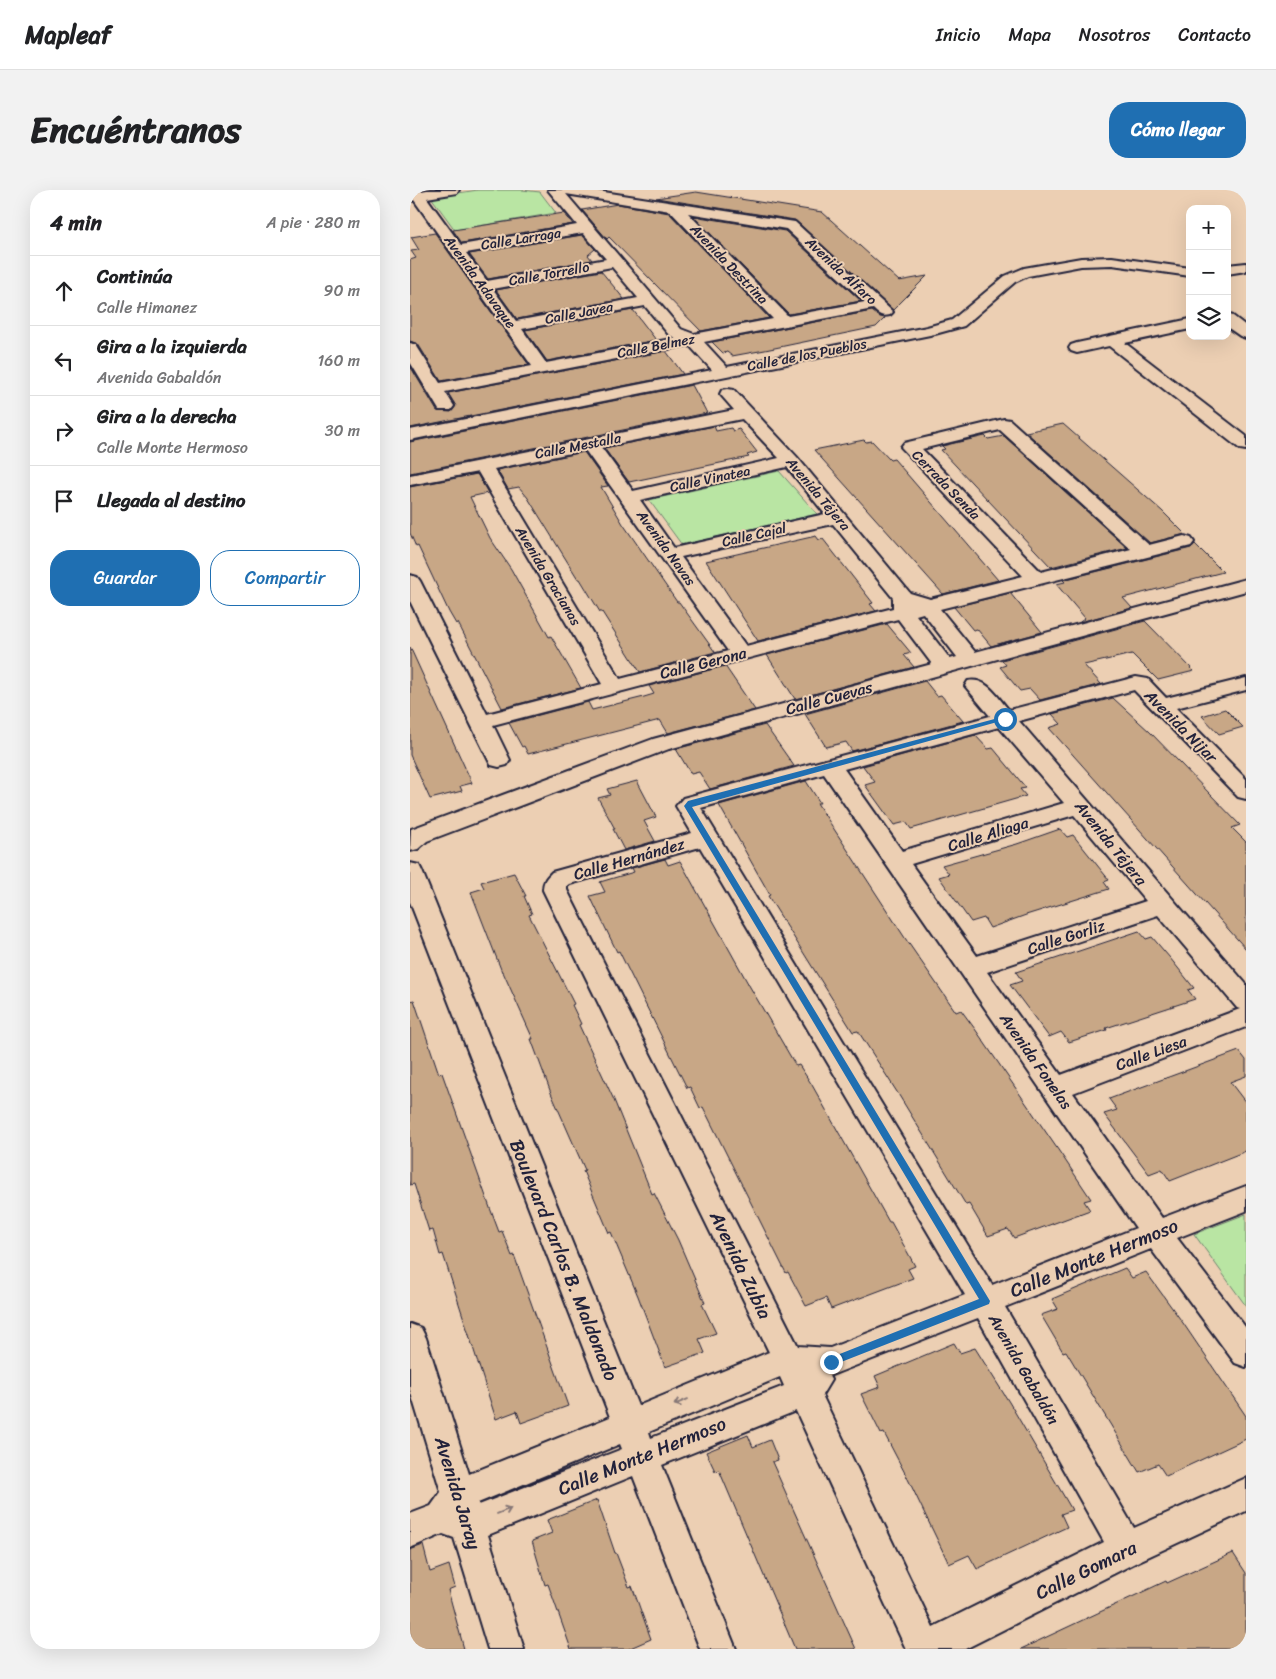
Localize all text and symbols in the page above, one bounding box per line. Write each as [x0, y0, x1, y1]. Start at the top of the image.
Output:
text: Mapleaf [25, 14, 111, 56]
text: Inicio [936, 19, 981, 51]
text: Mapa [1009, 19, 1051, 51]
text: Nosotros [1079, 19, 1150, 51]
text: Contacto [1178, 19, 1251, 51]
text: Encuéntranos [30, 99, 241, 161]
button: Cómo llegar [1109, 102, 1246, 158]
text: 4 min [50, 204, 102, 242]
map controls [1186, 205, 1231, 340]
button: + [1186, 205, 1231, 250]
text: A pie · 280 m [266, 208, 360, 237]
street label: Avenida Destrina [683, 217, 774, 310]
street label: Calle Larraga [479, 220, 564, 258]
street label: Avenida Adavaque [437, 229, 523, 334]
street label: Avenida Alfaro [798, 230, 883, 311]
button: − [1186, 250, 1231, 295]
street label: Calle Torrello [507, 255, 591, 293]
text: Continúa [97, 260, 172, 293]
text: 90 m [324, 276, 360, 305]
icon: ahead [50, 277, 78, 305]
text: Calle Himanez [97, 293, 197, 322]
street label: Calle Javea [543, 294, 616, 332]
button: layers [1186, 295, 1231, 340]
street label: Calle Belmez [615, 326, 697, 366]
text: Gira a la izquierda [97, 330, 247, 363]
street label: Calle de los Pueblos [745, 331, 869, 379]
text: 160 m [317, 346, 360, 375]
icon: left [50, 347, 78, 375]
text: Avenida Gabaldón [97, 363, 221, 392]
text: Gira a la derecha [97, 400, 236, 433]
text: 30 m [325, 416, 360, 445]
icon: right [50, 417, 78, 445]
street label: Calle Mestalla [533, 425, 624, 467]
text: Calle Monte Hermoso [97, 433, 248, 462]
street label: Cerrada Senda [906, 444, 987, 527]
street label: Avenida Téjera [779, 450, 857, 537]
street label: Calle Vinatea [667, 458, 753, 500]
text: Llegada al destino [97, 484, 246, 517]
icon: arrive [50, 487, 78, 515]
street label: Avenida Navas [629, 504, 703, 592]
street label: Calle Cajal [719, 515, 790, 555]
street label: Avenida Gracianas [508, 520, 588, 631]
button: Guardar [50, 550, 200, 606]
button: Compartir [210, 550, 360, 606]
street label: Calle Gerona [657, 638, 750, 688]
street label: Calle Cuevas [782, 672, 876, 724]
street label: Avenida Nijar [1136, 681, 1226, 771]
route start [994, 708, 1017, 731]
street label: Avenida Téjera [1067, 793, 1155, 893]
street label: Calle Aliaga [944, 808, 1033, 860]
street label: Calle Hernández [570, 829, 688, 889]
street label: Calle Gorliz [1023, 911, 1109, 963]
street label: Avenida Fonelas [991, 1006, 1080, 1116]
street label: Calle Liesa [1111, 1026, 1192, 1079]
street label: Boulevard Carlos B. Maldonado [500, 1134, 628, 1386]
street label: Avenida Zubia [700, 1204, 782, 1325]
street label: Calle Monte Hermoso [1005, 1209, 1184, 1307]
street label: Avenida Gabaldón [980, 1307, 1068, 1430]
route end [820, 1351, 843, 1374]
one-way arrow [674, 1398, 689, 1407]
street label: Calle Monte Hermoso [553, 1407, 732, 1505]
street label: Avenida Jaray [425, 1431, 491, 1554]
one-way arrow [496, 1506, 511, 1516]
street label: Calle Gomara [1029, 1531, 1143, 1609]

